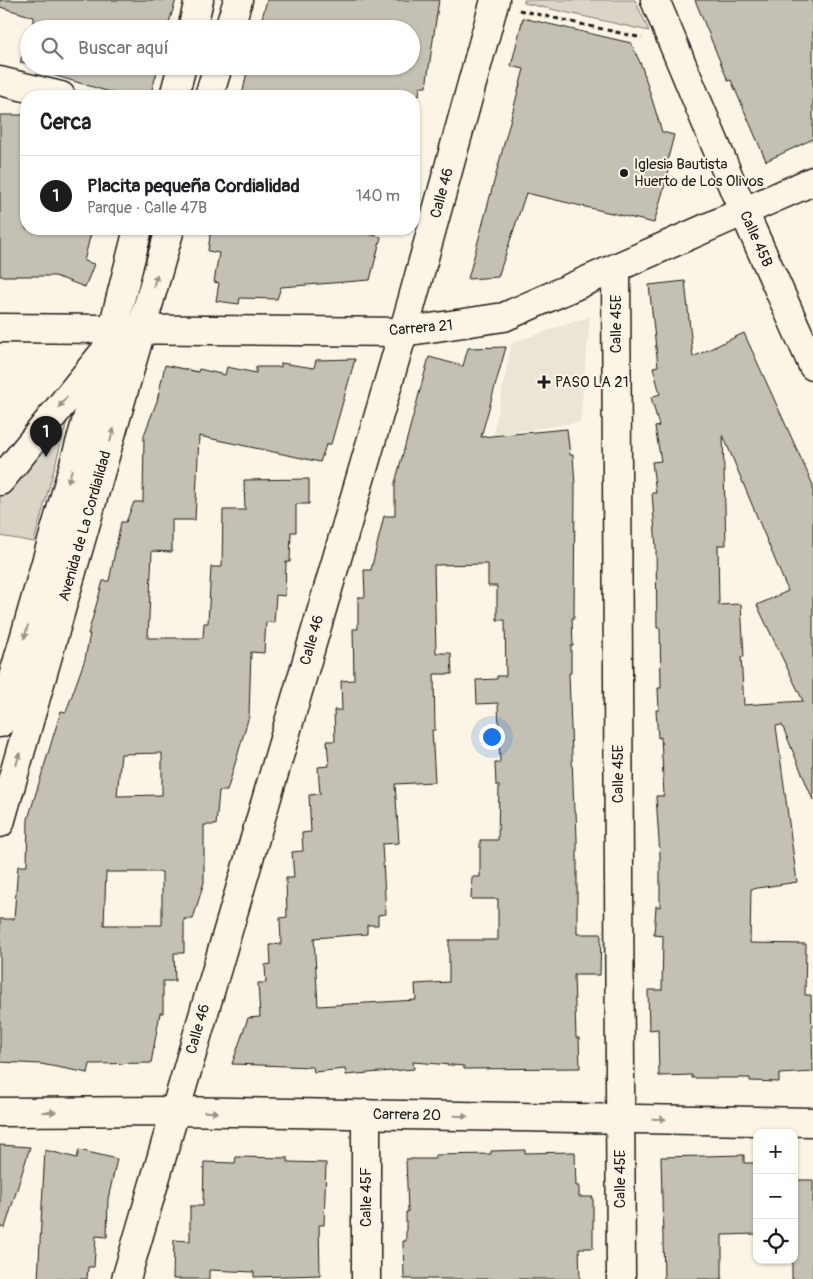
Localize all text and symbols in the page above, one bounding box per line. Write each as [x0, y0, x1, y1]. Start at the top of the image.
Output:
search box [20, 20, 420, 75]
icon: search [38, 34, 66, 62]
text: Buscar aquí [78, 36, 169, 60]
text: Cerca [40, 109, 91, 136]
place label: Iglesia Bautista Huerto de Los Olivos [634, 155, 764, 191]
street label: Calle 46 [426, 166, 458, 220]
marker: Iglesia Bautista Huerto de Los Olivos [618, 167, 630, 179]
text: Placita pequeña Cordialidad [87, 174, 300, 198]
text: 1 [53, 186, 59, 206]
text: 140 m [356, 186, 400, 206]
text: Parque · Calle 47B [87, 198, 207, 218]
street label: Calle 45B [735, 208, 777, 270]
one-way arrow [151, 274, 159, 289]
street label: Calle 45E [607, 294, 626, 353]
street label: Carrera 21 [388, 316, 454, 340]
place label: PASO LA 21 [555, 373, 629, 392]
marker: PASO LA 21 [537, 375, 551, 389]
one-way arrow [58, 396, 69, 409]
pin: 1 [30, 416, 62, 457]
one-way arrow [108, 427, 116, 442]
street label: Avenida de La Cordialidad [54, 449, 116, 603]
one-way arrow [65, 468, 73, 483]
street label: Calle 46 [296, 613, 328, 667]
one-way arrow [21, 625, 29, 640]
your location [479, 724, 505, 750]
street label: Calle 45E [609, 744, 628, 803]
one-way arrow [15, 752, 23, 767]
street label: Calle 46 [182, 1002, 214, 1056]
street label: Carrera 20 [373, 1105, 441, 1125]
one-way arrow [41, 1108, 57, 1116]
one-way arrow [203, 1108, 219, 1116]
one-way arrow [453, 1112, 469, 1120]
one-way arrow [651, 1116, 667, 1124]
map controls [753, 1129, 798, 1264]
button: + [753, 1129, 798, 1174]
street label: Calle 45E [611, 1149, 630, 1208]
street label: Calle 45F [357, 1167, 376, 1227]
button: − [753, 1174, 798, 1219]
button: locate [753, 1219, 798, 1264]

